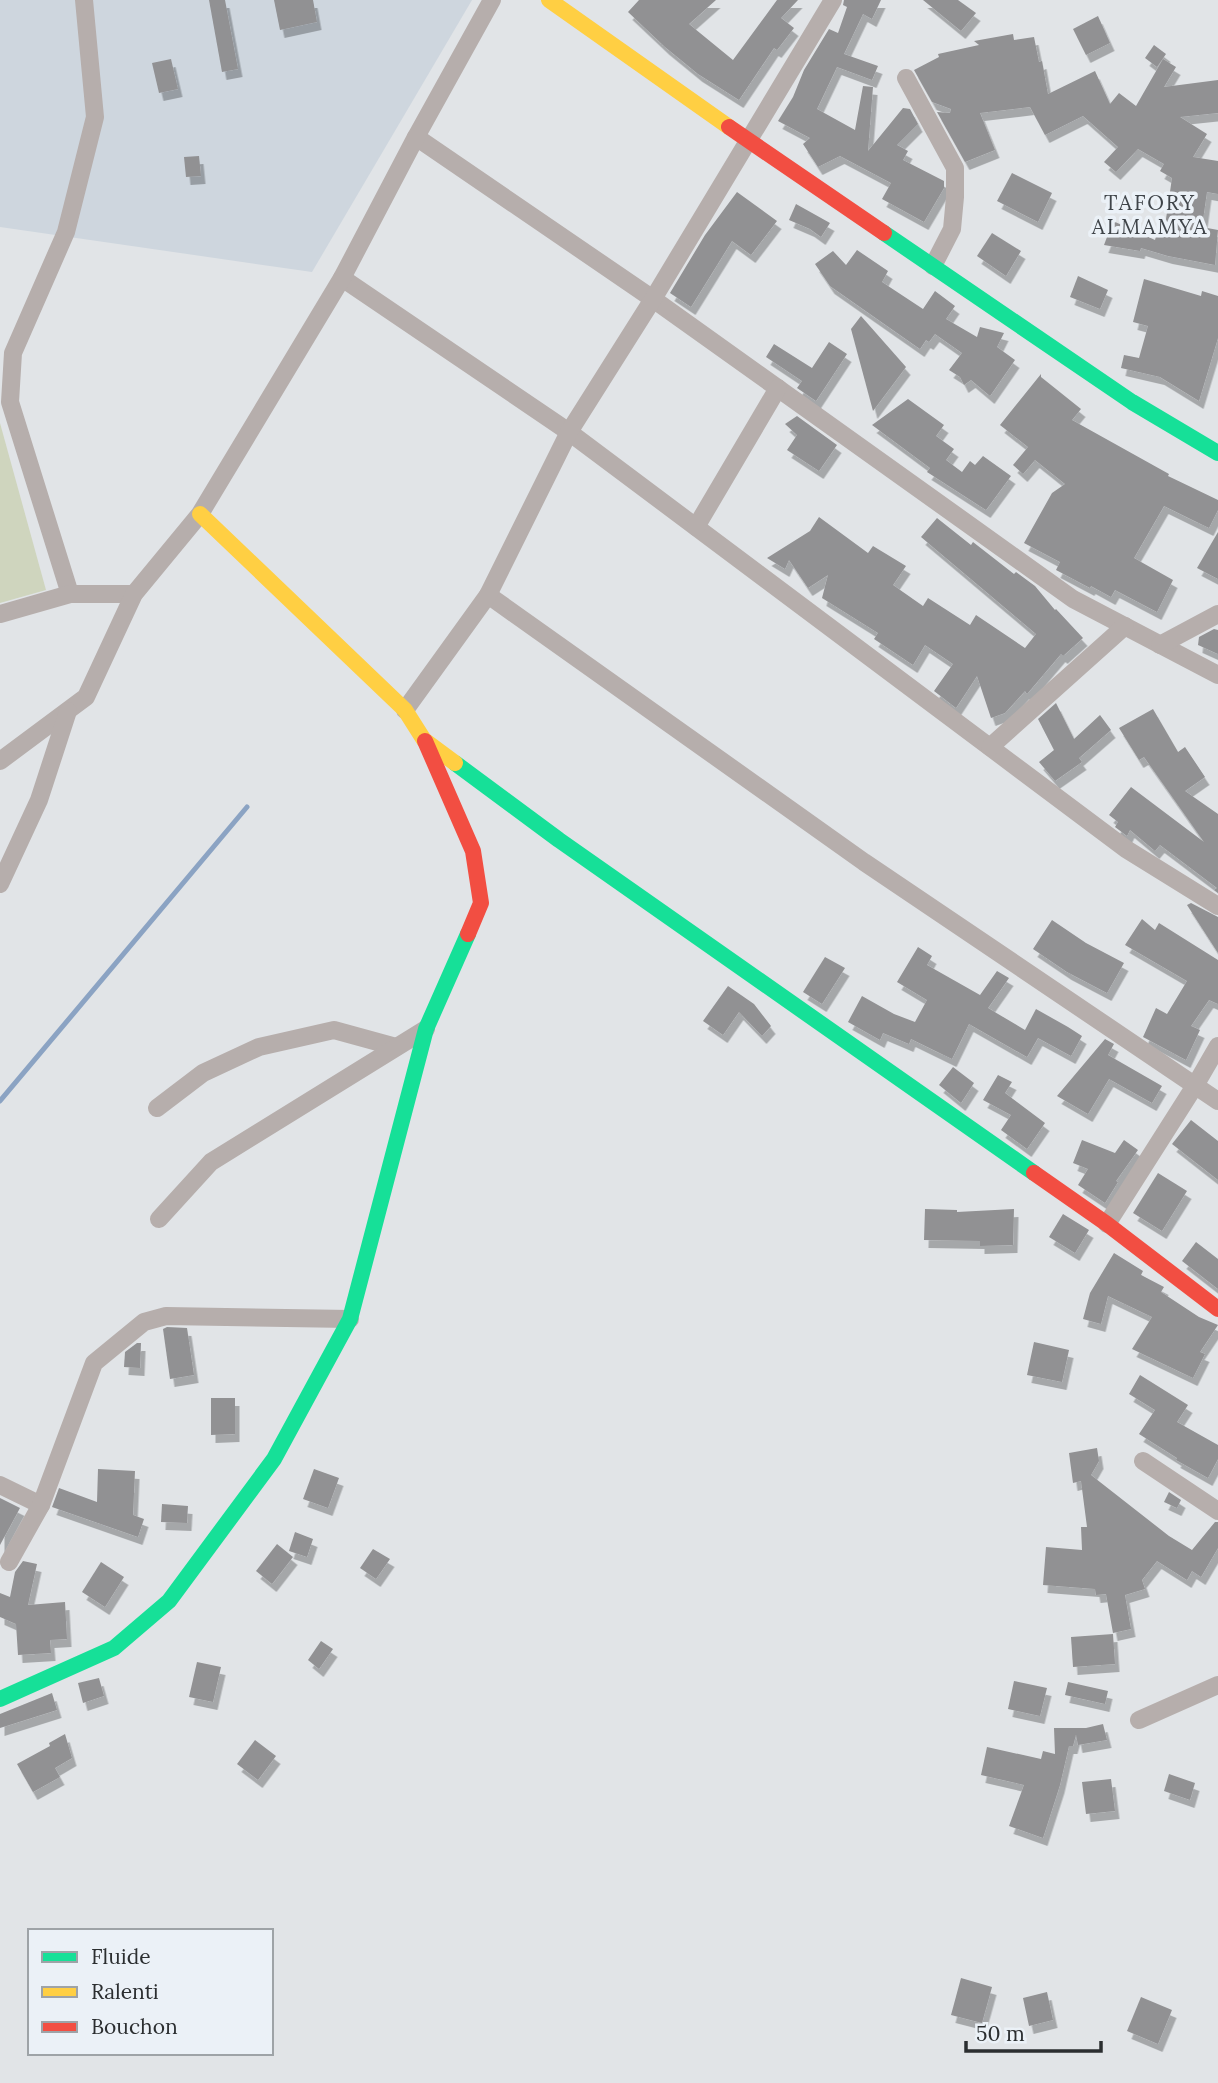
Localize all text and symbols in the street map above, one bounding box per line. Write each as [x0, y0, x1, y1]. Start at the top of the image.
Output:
district label: TAFORY ALMAMYA [1091, 189, 1208, 240]
legend [28, 1929, 273, 2055]
text: Fluide [91, 1943, 151, 1970]
text: Ralenti [91, 1978, 159, 2005]
scale bar [966, 2010, 1101, 2054]
text: Bouchon [91, 2013, 178, 2040]
text: 50 m [976, 2020, 1025, 2047]

